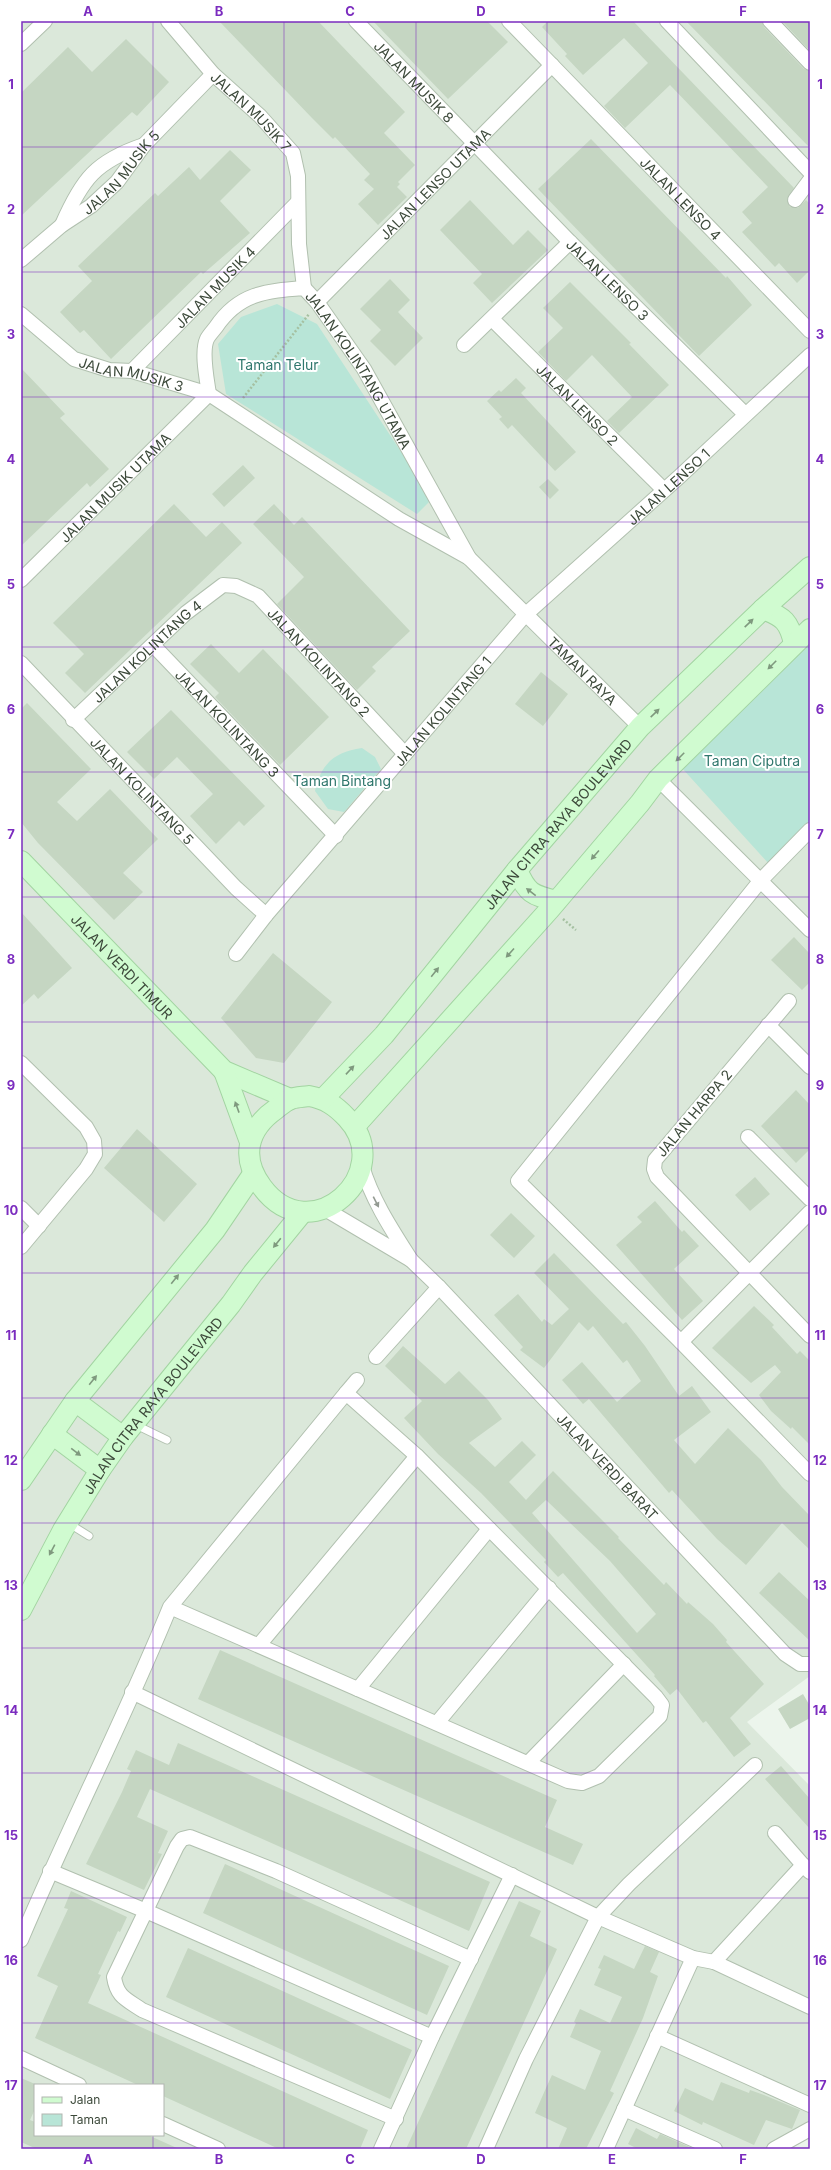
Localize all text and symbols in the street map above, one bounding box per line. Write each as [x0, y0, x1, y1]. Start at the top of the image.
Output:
text: A [83, 3, 93, 19]
text: B [215, 3, 224, 19]
text: C [345, 3, 355, 19]
text: D [476, 3, 486, 19]
text: E [608, 3, 616, 19]
text: F [739, 3, 747, 19]
street label: JALAN MUSIK 8 [371, 37, 458, 126]
street label: JALAN MUSIK 7 [207, 68, 295, 154]
text: 1 [8, 76, 14, 92]
text: 1 [817, 76, 823, 92]
street label: JALAN LENSO UTAMA [376, 124, 494, 243]
street label: JALAN MUSIK 5 [80, 126, 163, 218]
street label: JALAN LENSO 4 [637, 153, 725, 243]
text: 2 [7, 201, 15, 217]
text: 2 [816, 201, 824, 217]
street label: JALAN LENSO 3 [563, 235, 653, 324]
street label: JALAN MUSIK 4 [171, 242, 258, 331]
street label: JALAN KOLINTANG UTAMA [302, 287, 415, 452]
text: 3 [7, 326, 15, 342]
text: 3 [816, 326, 824, 342]
street label: JALAN MUSIK 3 [77, 353, 186, 394]
park label: Taman Telur [237, 356, 319, 373]
street label: JALAN LENSO 2 [533, 360, 622, 449]
street label: JALAN MUSIK UTAMA [56, 429, 174, 546]
street label: JALAN LENSO 1 [623, 445, 713, 528]
text: 4 [7, 451, 16, 467]
text: 4 [816, 451, 825, 467]
text: 5 [7, 576, 15, 592]
text: 5 [816, 576, 824, 592]
street label: JALAN KOLINTANG 4 [89, 596, 205, 706]
street label: JALAN KOLINTANG 2 [264, 604, 374, 720]
one-way arrow [744, 618, 754, 628]
street label: TAMAN RAYA [545, 633, 621, 708]
street label: JALAN KOLINTANG 1 [390, 652, 494, 769]
one-way arrow [767, 660, 777, 670]
street label: JALAN KOLINTANG 3 [172, 666, 283, 780]
text: 6 [7, 701, 15, 717]
text: 6 [816, 701, 824, 717]
one-way arrow [650, 708, 660, 718]
street label: JALAN KOLINTANG 5 [87, 733, 198, 848]
street label: JALAN CITRA RAYA BOULEVARD [480, 735, 635, 913]
one-way arrow [675, 752, 685, 762]
park label: Taman Ciputra [704, 752, 800, 769]
park label: Taman Bintang [293, 772, 391, 789]
text: 7 [7, 826, 15, 842]
text: 7 [816, 826, 824, 842]
one-way arrow [591, 851, 600, 860]
one-way arrow [525, 888, 536, 896]
street label: JALAN VERDI TIMUR [68, 910, 177, 1022]
one-way arrow [505, 948, 514, 959]
text: 8 [7, 951, 15, 967]
text: 8 [816, 951, 824, 967]
one-way arrow [430, 966, 439, 977]
one-way arrow [345, 1065, 355, 1075]
street label: JALAN HARPA 2 [653, 1066, 735, 1160]
text: 9 [7, 1077, 15, 1093]
text: 9 [816, 1077, 824, 1093]
one-way arrow [233, 1100, 239, 1112]
one-way arrow [373, 1196, 379, 1208]
text: 10 [4, 1202, 18, 1218]
text: 10 [813, 1202, 827, 1218]
one-way arrow [273, 1237, 282, 1248]
one-way arrow [170, 1274, 179, 1285]
street label: JALAN CITRA RAYA BOULEVARD [79, 1313, 226, 1497]
text: 11 [5, 1327, 17, 1343]
text: 11 [814, 1327, 826, 1343]
one-way arrow [88, 1375, 97, 1385]
street label: JALAN VERDI BARAT [554, 1409, 662, 1523]
one-way arrow [70, 1448, 81, 1456]
text: 12 [4, 1452, 18, 1468]
text: 12 [813, 1452, 827, 1468]
one-way arrow [49, 1545, 56, 1556]
text: 13 [4, 1577, 18, 1593]
text: 13 [813, 1577, 827, 1593]
text: 14 [4, 1702, 18, 1718]
text: 14 [813, 1702, 827, 1718]
text: 15 [4, 1827, 18, 1843]
text: 15 [813, 1827, 827, 1843]
text: 16 [4, 1952, 18, 1968]
text: 16 [813, 1952, 827, 1968]
text: 17 [4, 2077, 18, 2093]
text: 17 [813, 2077, 827, 2093]
legend [34, 2084, 164, 2136]
text: Jalan [70, 2092, 100, 2107]
text: Taman [70, 2112, 108, 2127]
text: A [83, 2151, 93, 2167]
text: B [215, 2151, 224, 2167]
text: C [345, 2151, 355, 2167]
text: D [476, 2151, 486, 2167]
text: E [608, 2151, 616, 2167]
text: F [739, 2151, 747, 2167]

